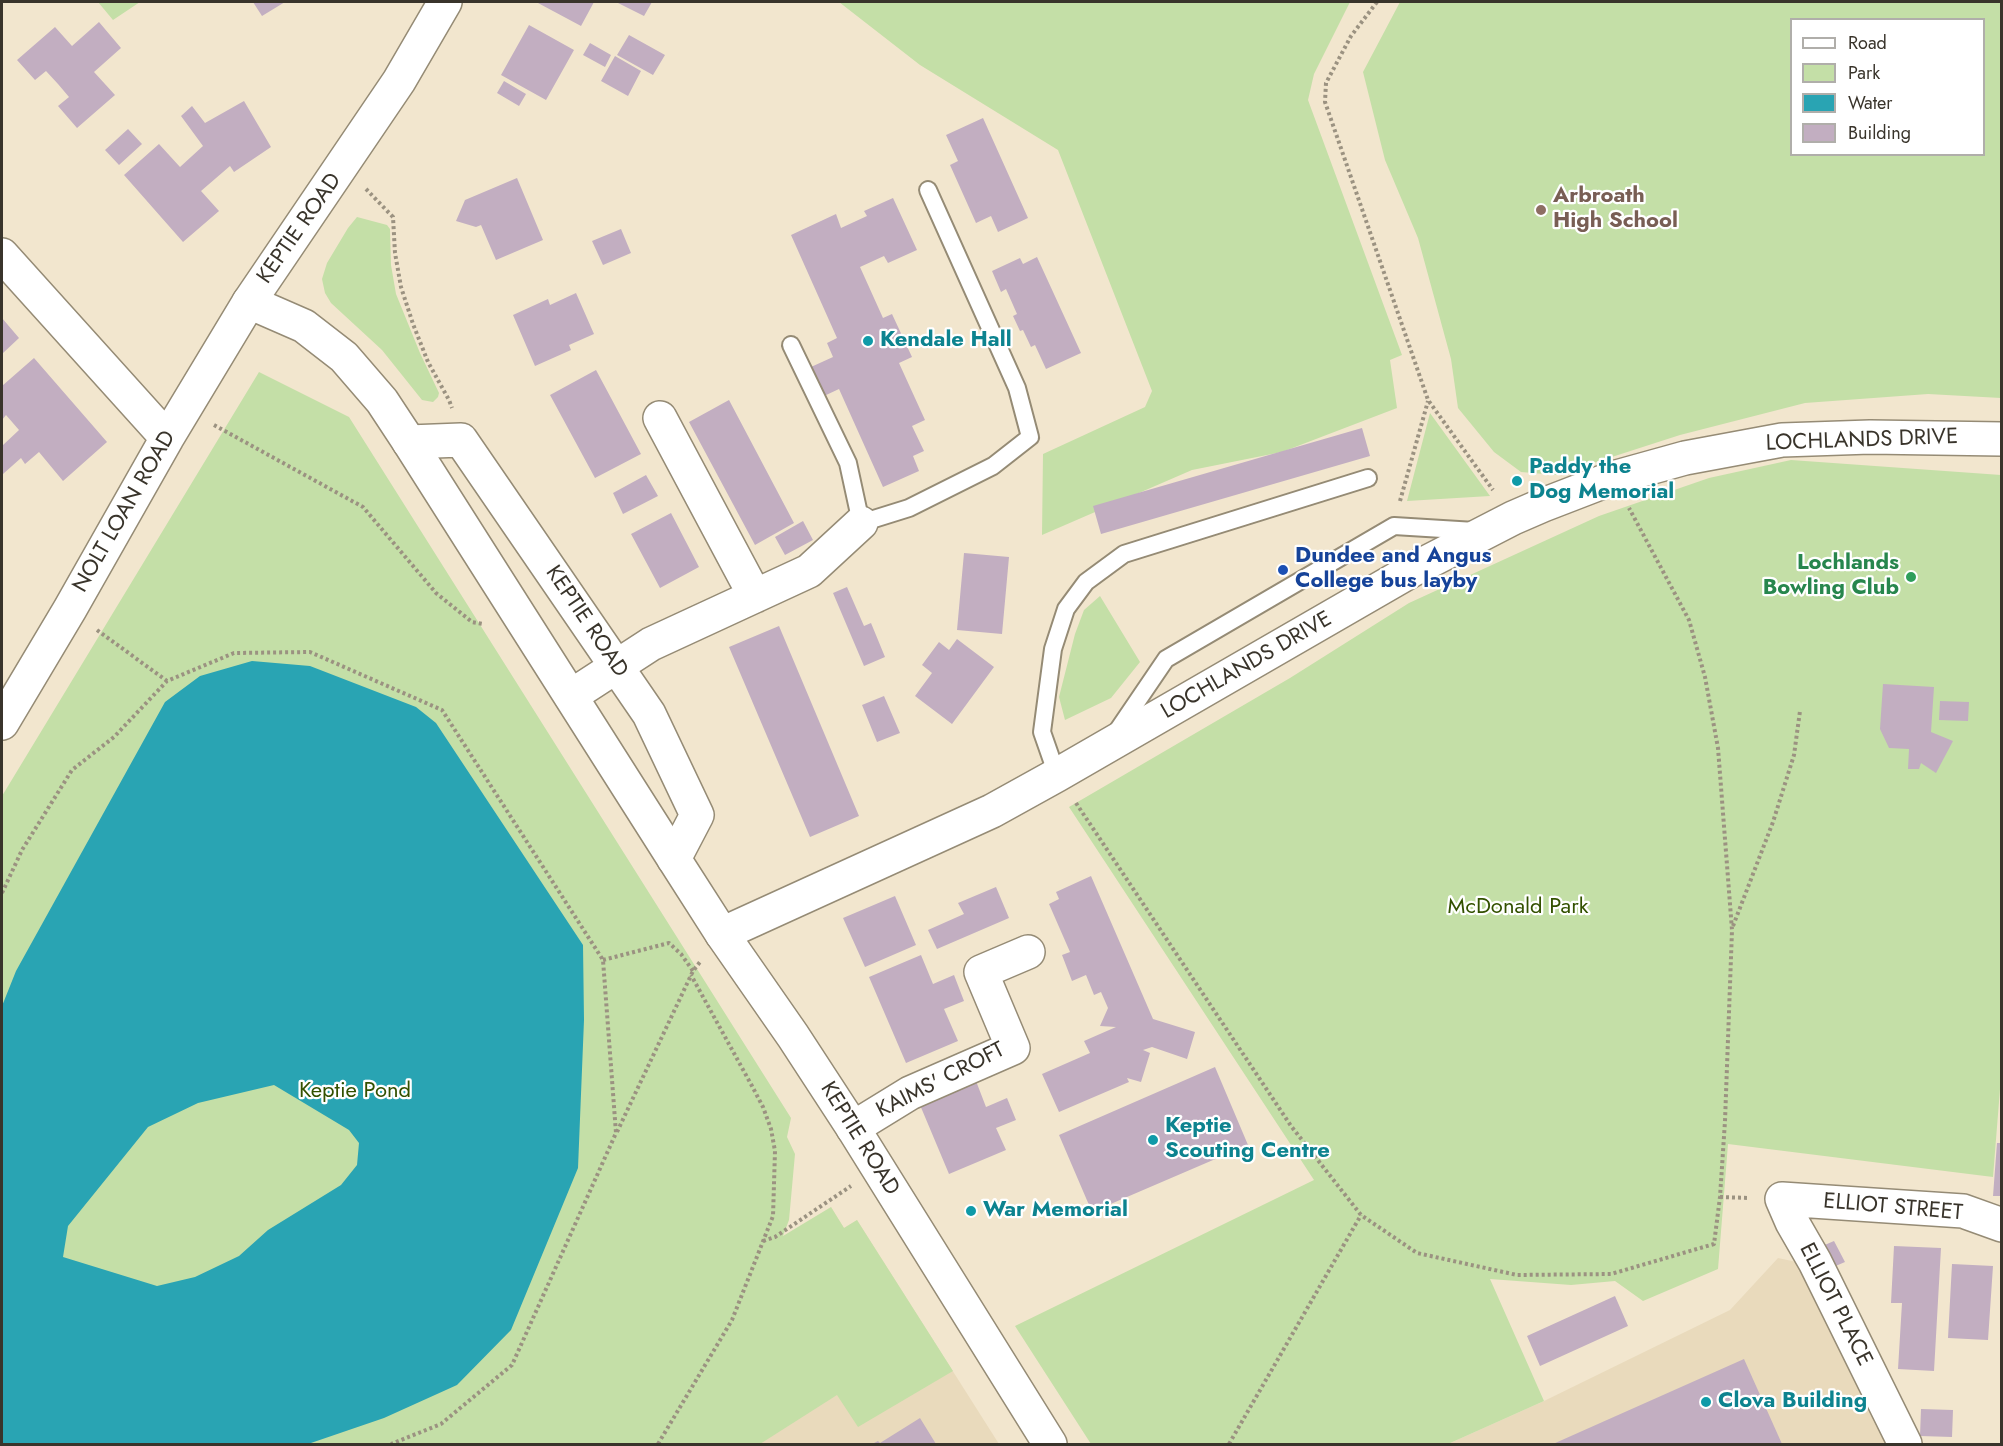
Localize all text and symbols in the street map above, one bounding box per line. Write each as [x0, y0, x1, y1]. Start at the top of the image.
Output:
legend [1790, 18, 1985, 156]
text: Road [1848, 30, 1887, 56]
text: Park [1848, 60, 1880, 86]
text: Water [1848, 90, 1892, 116]
text: Building [1848, 120, 1911, 146]
street label: KEPTIE ROAD [252, 169, 348, 289]
place label: Arbroath High School [1553, 184, 1678, 236]
marker: Arbroath High School [1534, 203, 1548, 217]
place label: Kendale Hall [880, 328, 1012, 354]
marker: Kendale Hall [861, 334, 875, 348]
street label: LOCHLANDS DRIVE [1765, 424, 1959, 458]
street label: NOLT LOAN ROAD [68, 426, 182, 598]
place label: Paddy the Dog Memorial [1529, 455, 1674, 506]
marker: Paddy the Dog Memorial [1510, 474, 1524, 488]
place label: Dundee and Angus College bus layby [1295, 544, 1491, 596]
place label: Lochlands Bowling Club [1763, 551, 1899, 602]
street label: KEPTIE ROAD [539, 561, 633, 683]
marker: Dundee and Angus College bus layby [1276, 563, 1290, 577]
marker: Lochlands Bowling Club [1904, 570, 1918, 584]
street label: LOCHLANDS DRIVE [1157, 606, 1337, 726]
park label: McDonald Park [1448, 895, 1588, 921]
street label: KAIMS' CROFT [872, 1037, 1010, 1125]
street label: KEPTIE ROAD [814, 1077, 904, 1201]
park label: Keptie Pond [299, 1079, 411, 1105]
place label: Keptie Scouting Centre [1165, 1114, 1330, 1166]
marker: Keptie Scouting Centre [1146, 1133, 1160, 1147]
street label: ELLIOT STREET [1822, 1189, 1964, 1227]
place label: War Memorial [983, 1198, 1128, 1224]
marker: War Memorial [964, 1204, 978, 1218]
street label: ELLIOT PLACE [1793, 1239, 1877, 1371]
place label: Clova Building [1718, 1389, 1867, 1415]
marker: Clova Building [1699, 1395, 1713, 1409]

